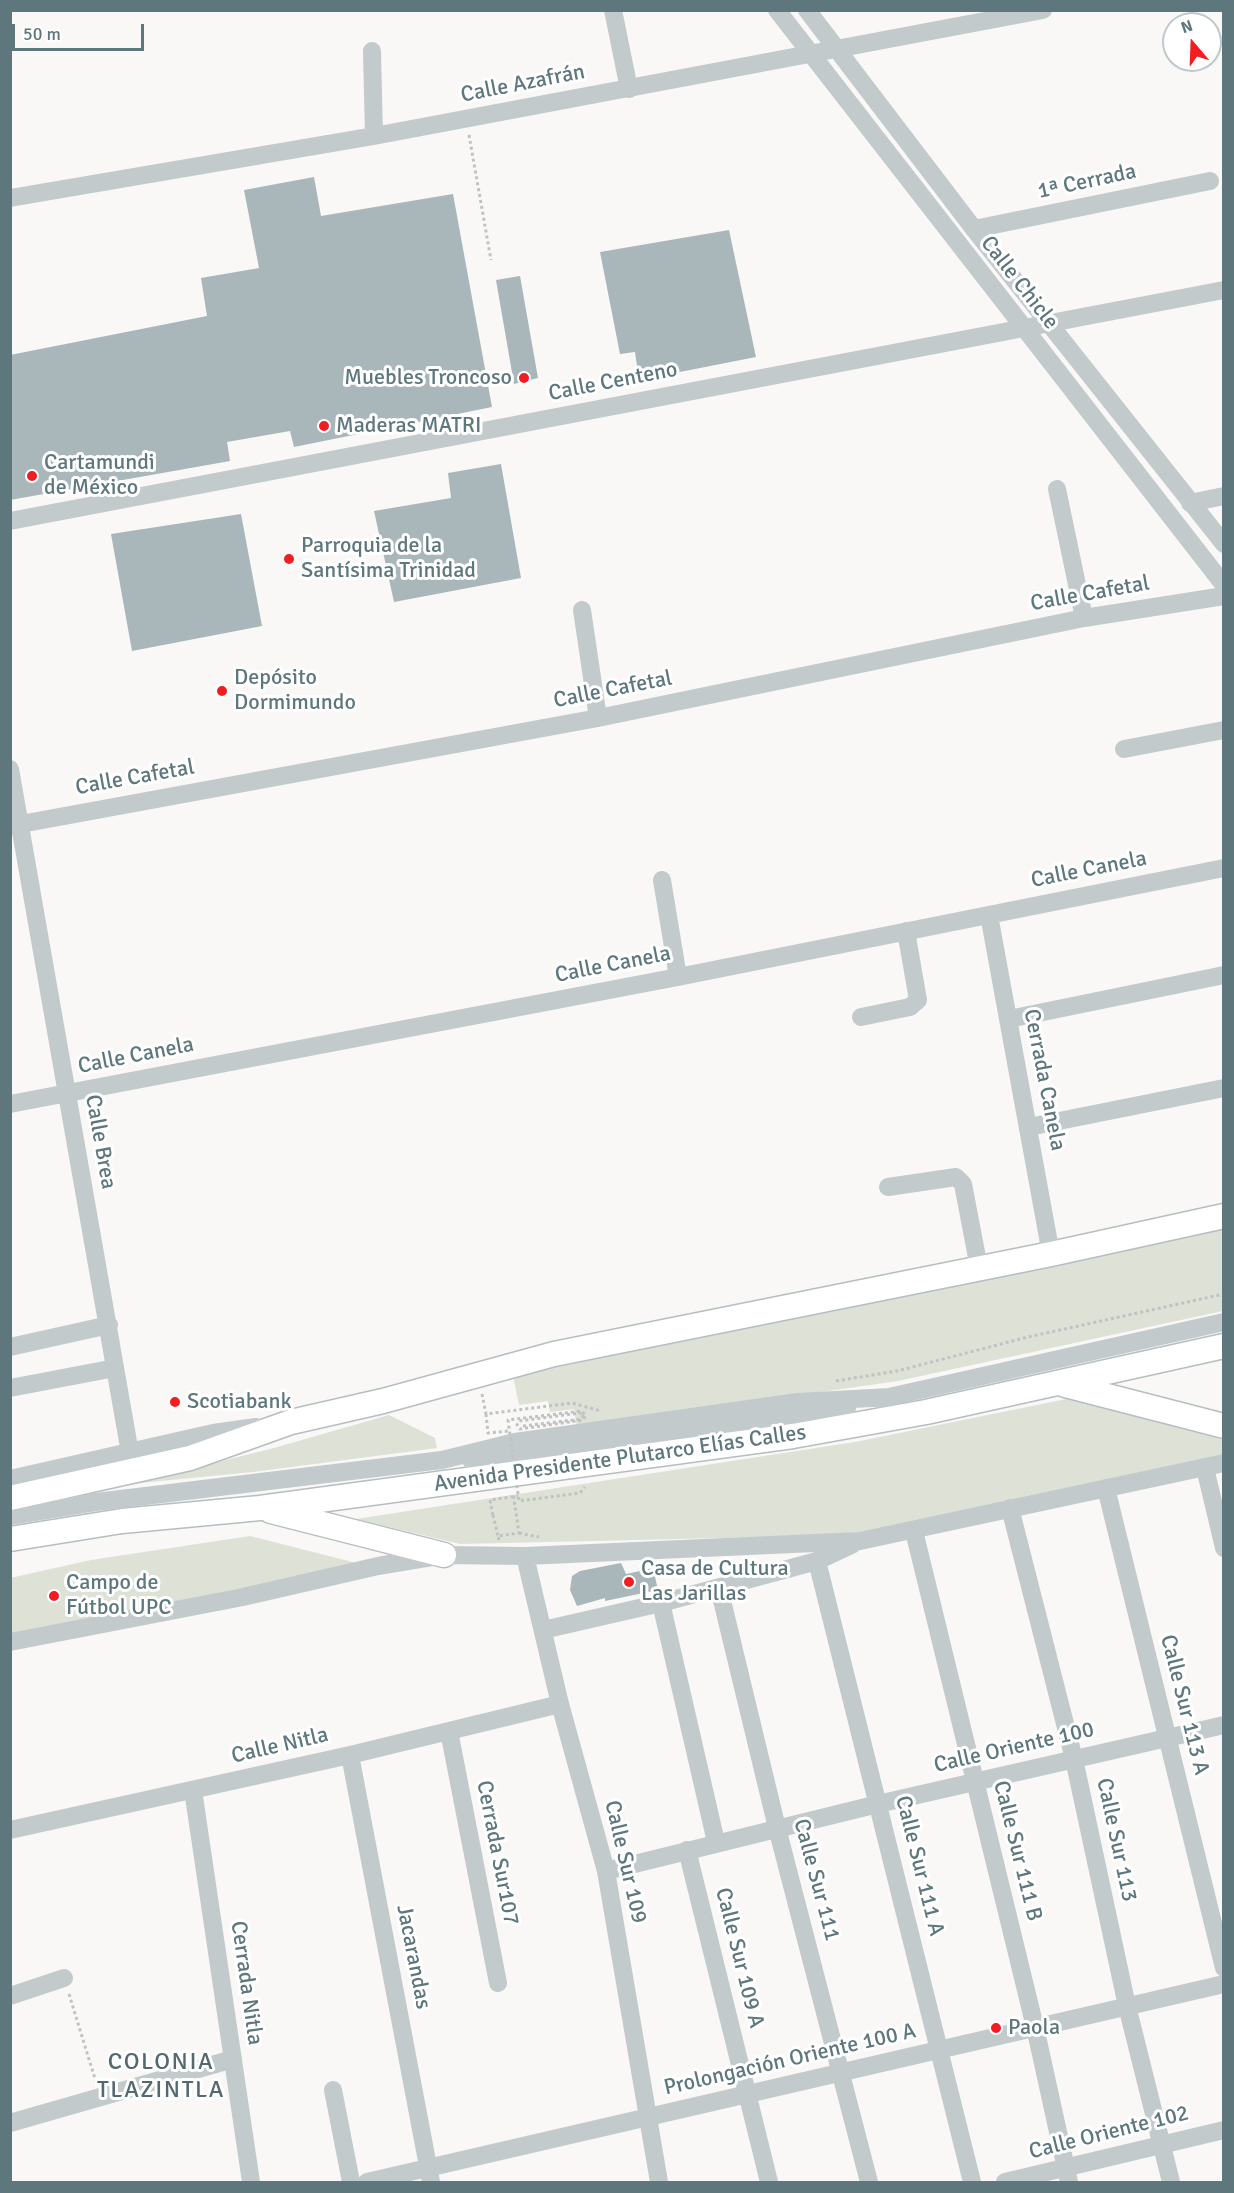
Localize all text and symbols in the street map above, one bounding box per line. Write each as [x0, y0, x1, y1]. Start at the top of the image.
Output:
scale bar [15, 12, 147, 50]
north arrow [1162, 12, 1222, 72]
text: N [1178, 16, 1195, 38]
text: 50 m [23, 23, 61, 45]
street label: Calle Azafrán [459, 59, 587, 109]
street label: 1ª Cerrada [1035, 159, 1139, 205]
street label: Calle Chicle [974, 231, 1064, 335]
street label: Calle Centeno [546, 357, 680, 407]
place label: Muebles Troncoso [344, 365, 512, 391]
marker: Muebles Troncoso [517, 371, 531, 385]
place label: Maderas MATRI [336, 413, 481, 439]
marker: Maderas MATRI [317, 419, 331, 433]
place label: Cartamundi de México [44, 450, 155, 502]
marker: Cartamundi de México [25, 469, 39, 483]
place label: Parroquia de la Santísima Trinidad [301, 533, 476, 584]
marker: Parroquia de la Santísima Trinidad [282, 552, 296, 566]
street label: Calle Cafetal [1028, 571, 1152, 617]
place label: Depósito Dormimundo [234, 665, 356, 716]
street label: Calle Cafetal [551, 666, 675, 714]
marker: Depósito Dormimundo [215, 684, 229, 698]
street label: Calle Cafetal [73, 755, 197, 801]
street label: Calle Canela [1029, 846, 1149, 894]
street label: Calle Canela [553, 941, 673, 989]
street label: Cerrada Canela [1017, 1007, 1071, 1153]
street label: Calle Canela [76, 1032, 196, 1080]
street label: Calle Brea [79, 1093, 121, 1191]
place label: Scotiabank [187, 1389, 291, 1415]
marker: Scotiabank [168, 1395, 182, 1409]
street label: Avenida Presidente Plutarco Elías Calles [432, 1420, 808, 1498]
place label: Casa de Cultura Las Jarillas [641, 1556, 789, 1608]
place label: Campo de Fútbol UPC [66, 1570, 171, 1622]
marker: Casa de Cultura Las Jarillas [622, 1575, 636, 1589]
marker: Campo de Fútbol UPC [47, 1589, 61, 1603]
street label: Calle Sur 113 A [1154, 1632, 1214, 1778]
street label: Calle Oriente 100 [931, 1717, 1097, 1779]
street label: Calle Nitla [229, 1722, 331, 1770]
street label: Calle Sur 113 [1090, 1776, 1142, 1904]
street label: Cerrada Sur107 [470, 1778, 524, 1928]
street label: Calle Sur 111 B [987, 1778, 1047, 1924]
street label: Calle Sur 111 A [889, 1793, 949, 1939]
street label: Calle Sur 109 [598, 1798, 652, 1926]
street label: Calle Sur 111 [787, 1816, 845, 1944]
street label: Calle Sur 109 A [709, 1885, 769, 2031]
street label: Jacarandas [390, 1903, 436, 2011]
street label: Cerrada Nitla [224, 1919, 268, 2047]
place label: Paola [1008, 2015, 1060, 2041]
street label: Prolongación Oriente 100 A [662, 2018, 918, 2102]
marker: Paola [989, 2021, 1003, 2035]
district label: COLONIA TLAZINTLA [97, 2049, 225, 2105]
street label: Calle Oriente 102 [1026, 2100, 1192, 2166]

